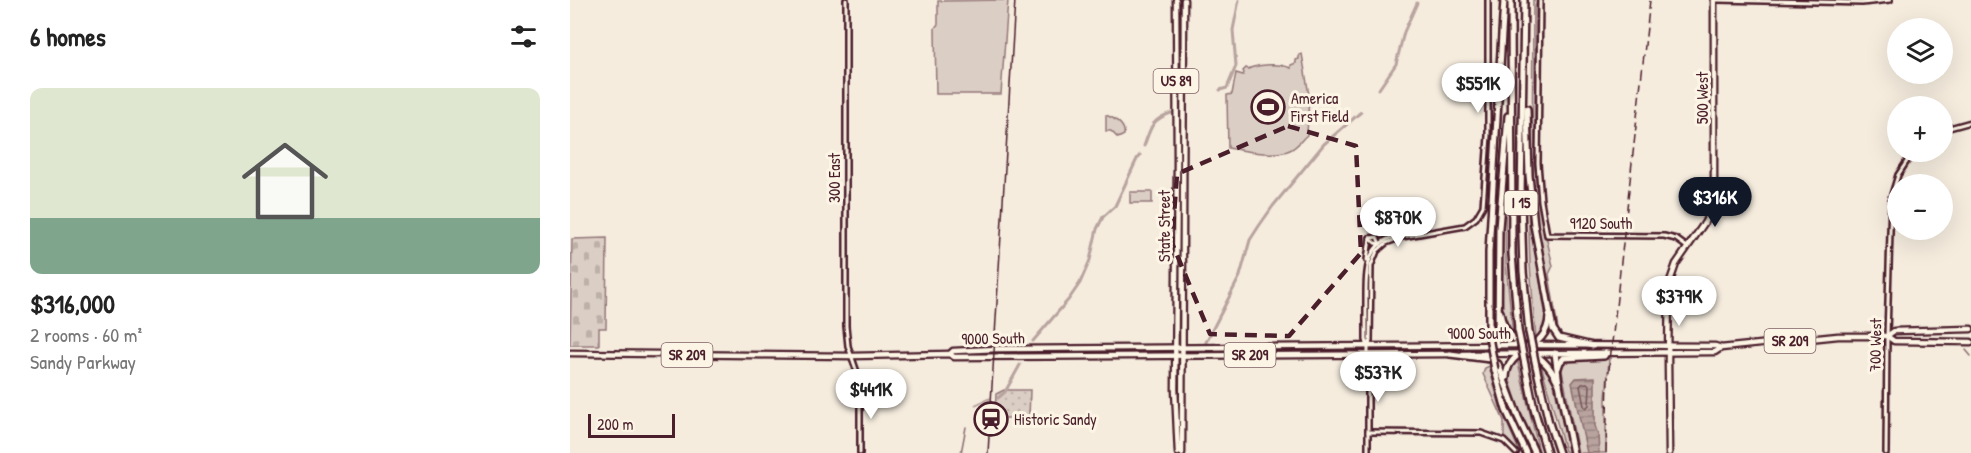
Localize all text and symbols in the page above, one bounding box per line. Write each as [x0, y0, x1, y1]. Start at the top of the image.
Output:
map controls [1887, 18, 1953, 240]
button: layers [1887, 18, 1953, 84]
text: 6 homes [30, 19, 106, 54]
icon: filters [507, 20, 540, 53]
pin: $551K [1436, 63, 1520, 114]
road number: US 89 [1154, 69, 1198, 93]
text: $551K [1456, 69, 1500, 96]
street label: 500 West [1691, 71, 1713, 124]
place label: America First Field [1290, 87, 1349, 127]
sports icon: America First Field [1250, 89, 1286, 125]
button: + [1887, 96, 1953, 162]
icon: home [231, 127, 339, 235]
street label: 300 East [823, 152, 845, 203]
button: − [1887, 174, 1953, 240]
pin: $316K [1673, 177, 1757, 228]
text: $316K [1693, 183, 1737, 210]
street label: State Street [1153, 190, 1175, 262]
road number: I 15 [1504, 191, 1538, 215]
pin: $870K [1356, 197, 1440, 248]
text: $870K [1374, 203, 1422, 230]
street label: 9120 South [1570, 212, 1632, 234]
pin: $379K [1637, 276, 1721, 327]
text: $379K [1656, 282, 1702, 309]
text: $316,000 [30, 286, 115, 321]
street label: 700 West [1864, 317, 1886, 372]
text: 2 rooms · 60 m² [30, 321, 142, 348]
street label: 9000 South [1447, 322, 1511, 344]
street label: 9000 South [961, 326, 1025, 350]
road number: SR 209 [1764, 329, 1816, 353]
road number: SR 209 [662, 343, 712, 367]
road number: SR 209 [1224, 343, 1276, 367]
text: Sandy Parkway [30, 348, 136, 375]
pin: $537K [1336, 352, 1420, 403]
text: $537K [1354, 358, 1402, 385]
pin: $441K [829, 369, 913, 420]
text: $441K [850, 375, 892, 402]
station icon: Historic Sandy [973, 401, 1009, 437]
place label: Historic Sandy [1014, 408, 1097, 430]
scale bar [588, 411, 675, 438]
text: 200 m [597, 413, 633, 435]

